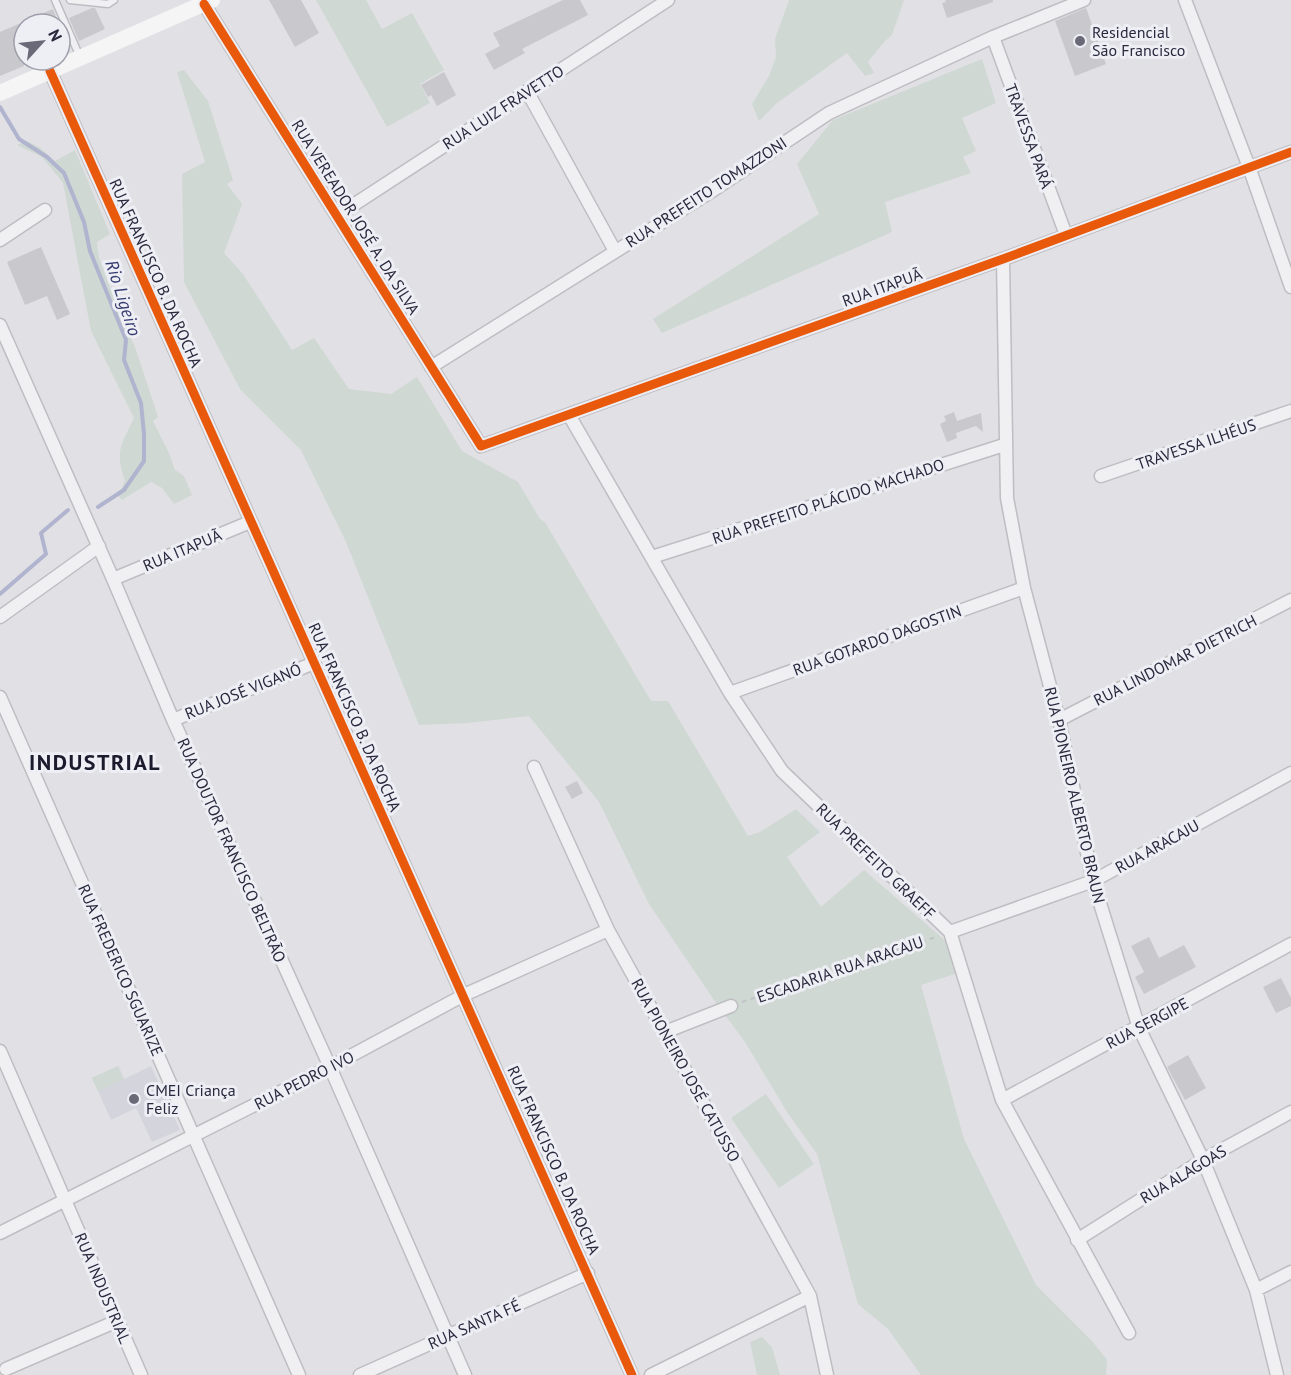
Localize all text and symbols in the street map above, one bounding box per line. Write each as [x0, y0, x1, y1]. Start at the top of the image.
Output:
north arrow [12, 12, 72, 72]
place label: Residencial São Francisco [1092, 22, 1185, 60]
text: N [44, 26, 67, 44]
marker: Residencial São Francisco [1073, 34, 1087, 48]
street label: RUA LUIZ FRAVETTO [439, 60, 567, 154]
street label: TRAVESSA PARÁ [1001, 81, 1057, 192]
street label: RUA VEREADOR JOSÉ A. DA SILVA [288, 116, 425, 319]
street label: RUA PREFEITO TOMAZZONI [622, 132, 790, 252]
street label: RUA FRANCISCO B. DA ROCHA [105, 176, 207, 371]
water label: Rio Ligeiro [100, 257, 147, 339]
street label: RUA ITAPUÃ [839, 263, 925, 311]
street label: TRAVESSA ILHÉUS [1133, 414, 1259, 474]
street label: RUA PREFEITO PLÁCIDO MACHADO [709, 454, 947, 548]
street label: RUA ITAPUÃ [140, 524, 225, 576]
street label: RUA GOTARDO DAGOSTIN [790, 600, 964, 680]
street label: RUA LINDOMAR DIETRICH [1090, 610, 1260, 710]
street label: RUA FRANCISCO B. DA ROCHA [304, 620, 406, 815]
street label: RUA JOSÉ VIGANÓ [182, 658, 304, 724]
street label: RUA PIONEIRO ALBERTO BRAUN [1040, 685, 1110, 905]
street label: RUA DOUTOR FRANCISCO BELTRÃO [173, 735, 291, 965]
district label: INDUSTRIAL [29, 748, 161, 776]
street label: RUA PREFEITO GRAEFF [812, 799, 940, 923]
street label: RUA ARACAJU [1111, 815, 1203, 877]
street label: RUA FREDERICO SGUARIZE [74, 881, 168, 1059]
street label: ESCADARIA RUA ARACAJU [754, 931, 926, 1007]
street label: RUA PIONEIRO JOSÉ CATUSSO [627, 975, 745, 1165]
street label: RUA SERGIPE [1102, 993, 1192, 1053]
street label: RUA PEDRO IVO [251, 1046, 357, 1114]
street label: RUA FRANCISCO B. DA ROCHA [503, 1063, 605, 1258]
place label: CMEI Criança Feliz [146, 1080, 236, 1118]
marker: CMEI Criança Feliz [127, 1092, 141, 1106]
street label: RUA ALAGOAS [1136, 1140, 1230, 1208]
street label: RUA INDUSTRIAL [71, 1230, 135, 1346]
street label: RUA SANTA FÉ [425, 1295, 523, 1353]

